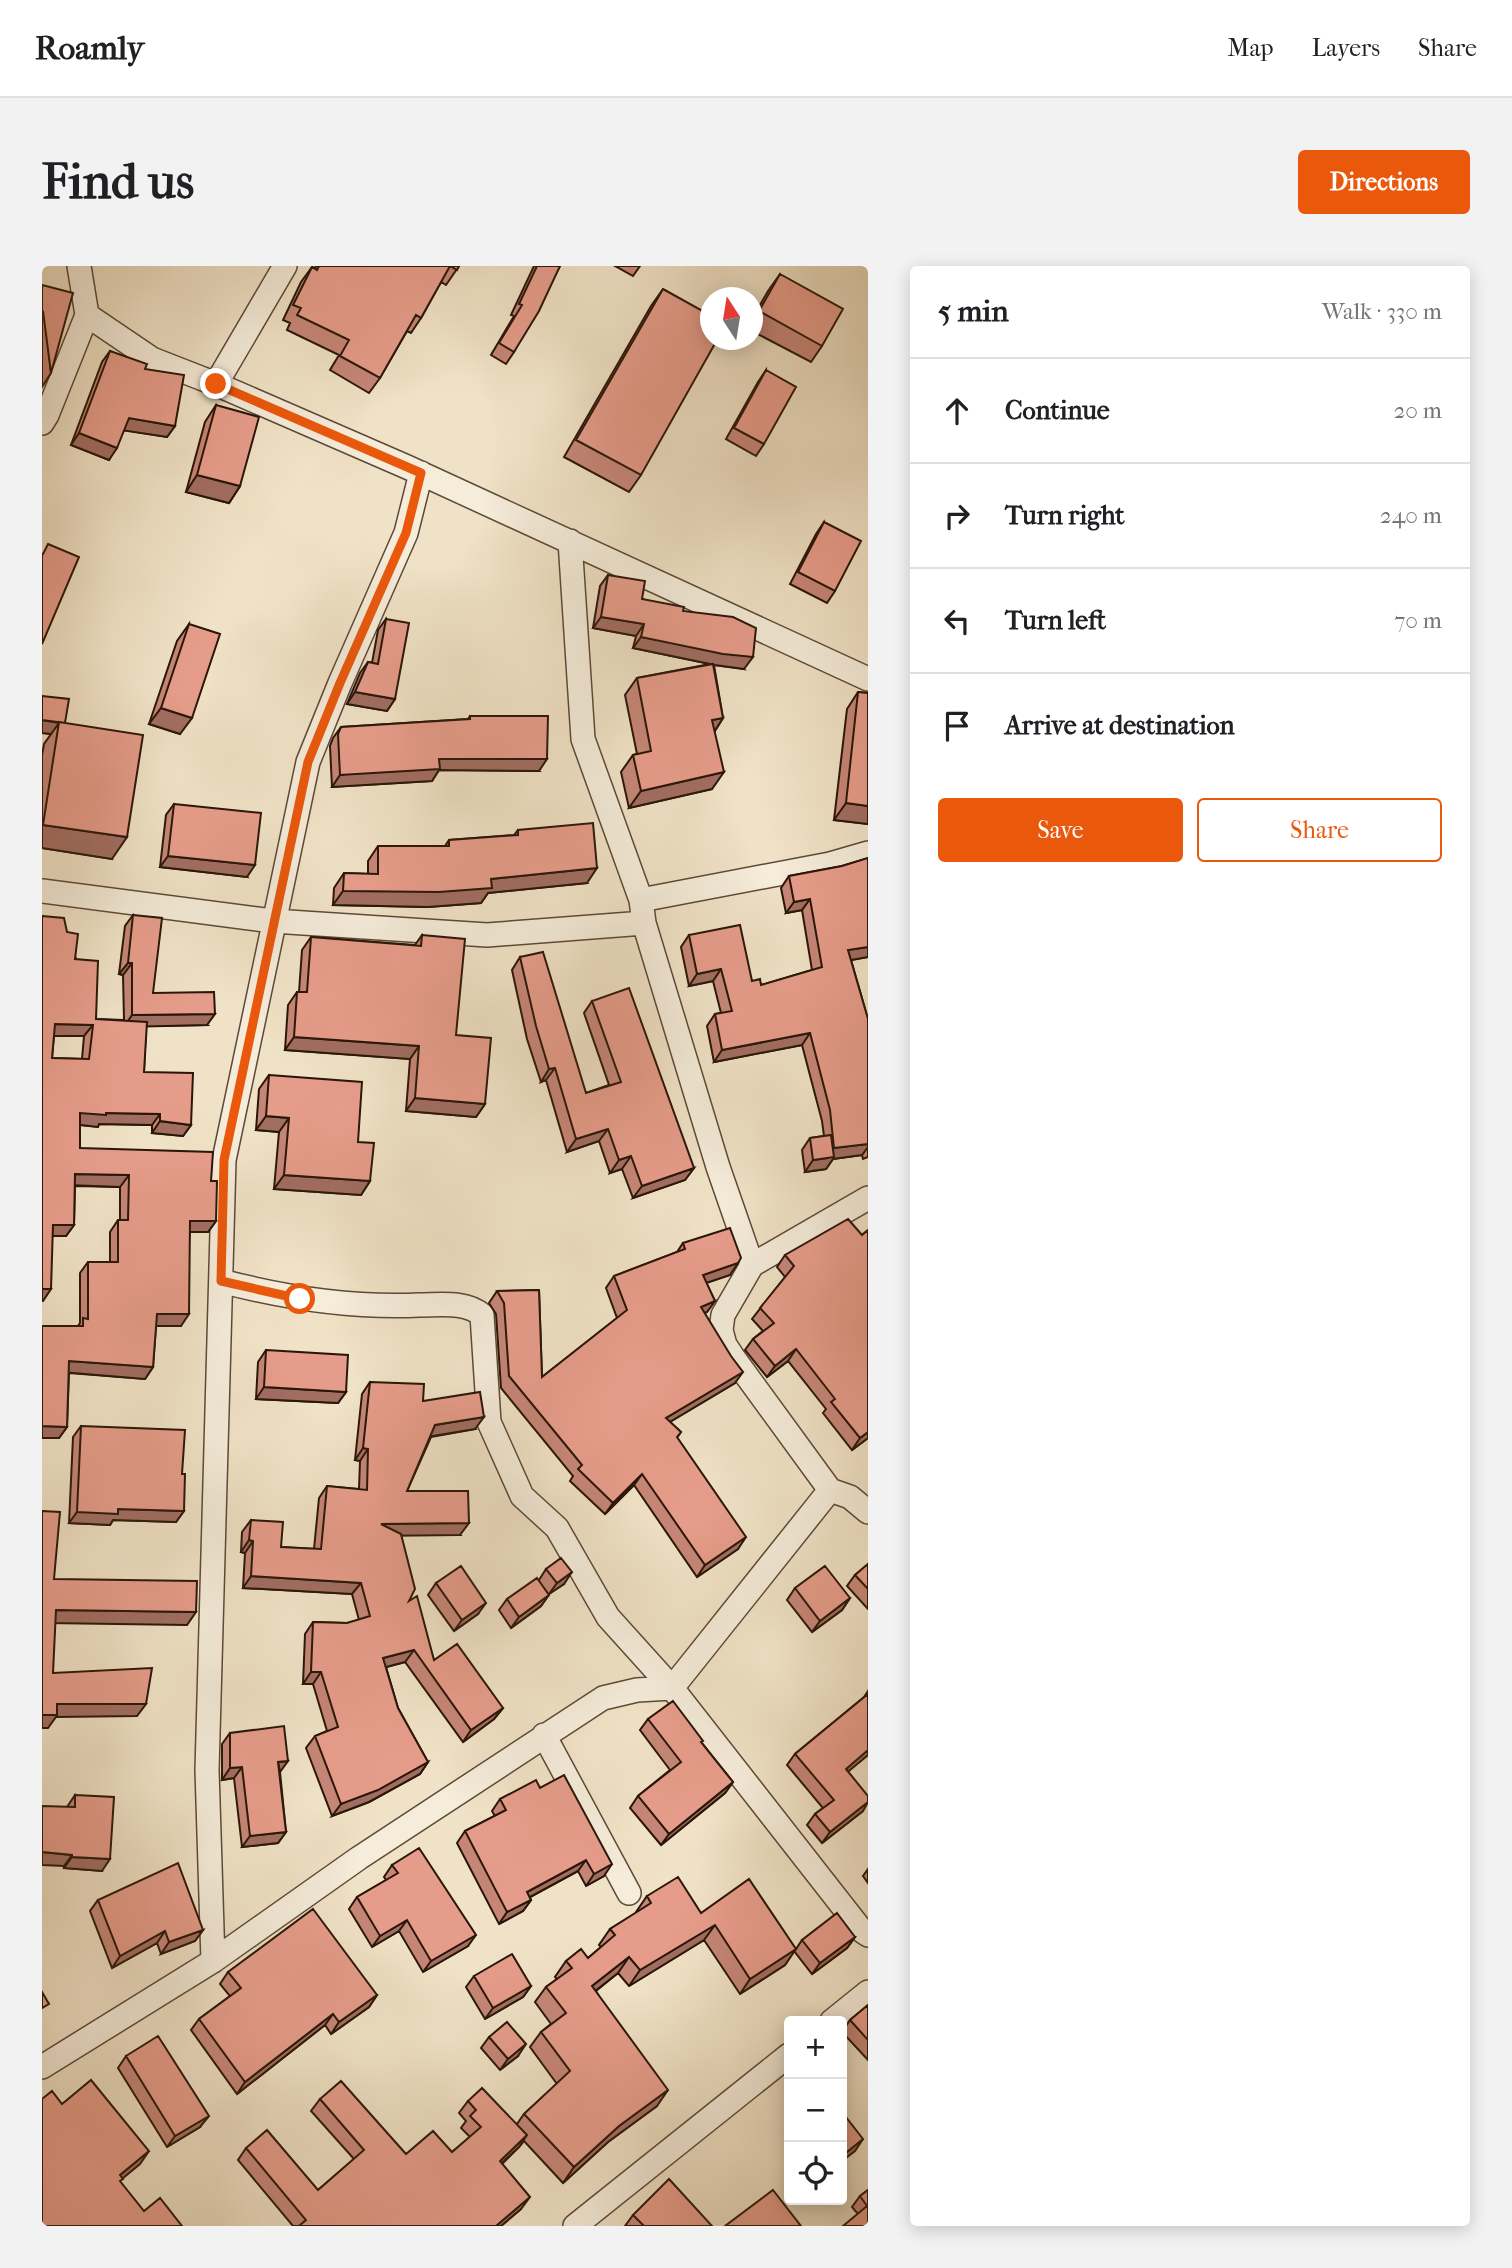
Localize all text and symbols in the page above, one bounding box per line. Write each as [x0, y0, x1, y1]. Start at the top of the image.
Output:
text: Roamly [35, 29, 144, 68]
text: Map [1228, 34, 1274, 62]
text: Layers [1312, 34, 1380, 62]
text: Share [1418, 34, 1477, 62]
button: Directions [1298, 150, 1470, 214]
text: Find us [42, 153, 194, 211]
north arrow [700, 287, 763, 350]
text: 5 min [938, 294, 1009, 329]
text: Walk · 330 m [1322, 298, 1442, 325]
route end [200, 368, 231, 399]
icon: ahead [938, 392, 976, 430]
text: Continue [1005, 395, 1110, 426]
text: 20 m [1393, 397, 1442, 424]
icon: right [938, 497, 976, 535]
text: Turn right [1005, 500, 1125, 531]
text: 240 m [1380, 502, 1442, 529]
icon: left [938, 602, 976, 640]
text: Turn left [1005, 605, 1106, 636]
text: 70 m [1394, 607, 1442, 634]
icon: arrive [938, 707, 976, 745]
text: Arrive at destination [1005, 710, 1235, 741]
button: Save [938, 798, 1183, 862]
button: Share [1197, 798, 1442, 862]
route start [284, 1283, 315, 1314]
map controls [784, 2016, 847, 2205]
button: + [784, 2016, 847, 2079]
button: − [784, 2079, 847, 2142]
button: locate [784, 2142, 847, 2205]

